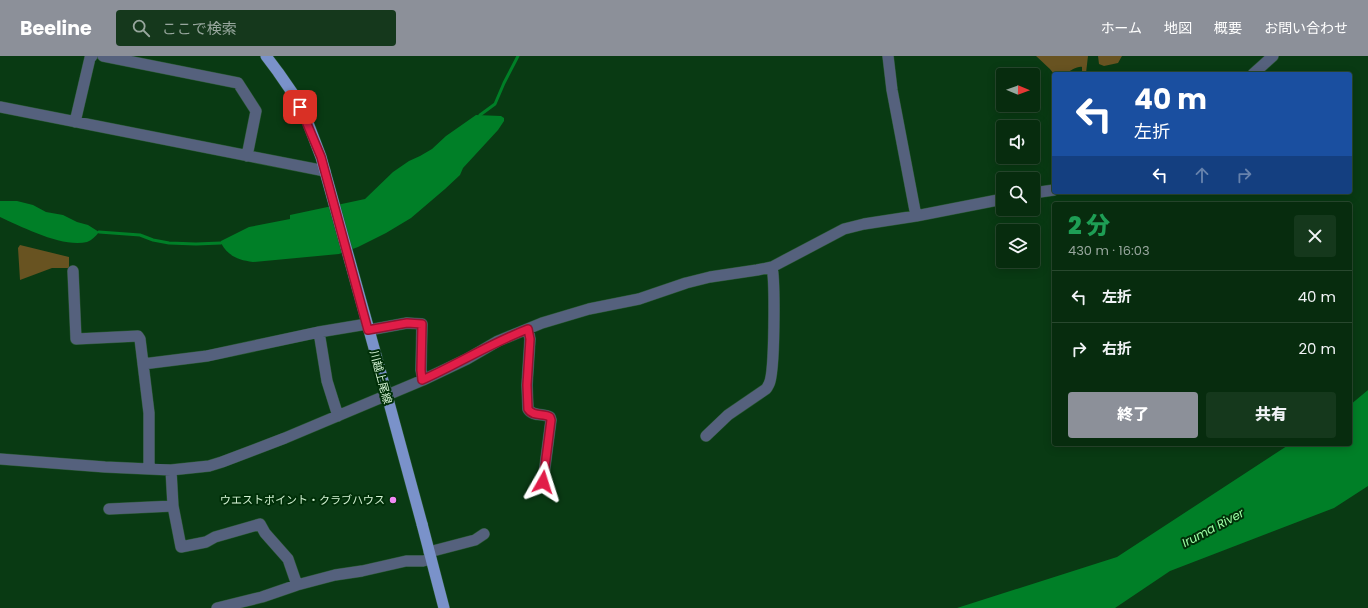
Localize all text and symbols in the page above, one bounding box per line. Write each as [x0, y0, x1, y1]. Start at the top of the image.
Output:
search box [116, 10, 396, 46]
text: Beeline [20, 15, 92, 42]
icon: search [130, 17, 152, 39]
text: ここで検索 [162, 18, 237, 39]
text: ホーム [1100, 18, 1142, 38]
text: 地図 [1164, 18, 1192, 38]
text: 概要 [1214, 18, 1242, 38]
text: お問い合わせ [1264, 18, 1348, 38]
north arrow [996, 68, 1040, 112]
map controls [996, 68, 1040, 268]
text: 40 m [1134, 80, 1207, 119]
icon: left [1068, 88, 1120, 140]
pin [283, 90, 317, 124]
icon: arrive [289, 96, 311, 118]
text: 左折 [1134, 119, 1170, 144]
button: sound [996, 120, 1040, 164]
icon: left [1149, 164, 1171, 186]
icon: ahead [1191, 164, 1213, 186]
icon: right [1233, 164, 1255, 186]
button: search [996, 172, 1040, 216]
text: 2 分 [1068, 209, 1110, 242]
button: close [1294, 215, 1336, 257]
button: layers [996, 224, 1040, 268]
text: 430 m · 16:03 [1068, 241, 1150, 260]
icon: left [1068, 286, 1090, 308]
text: 左折 [1102, 286, 1132, 307]
text: 40 m [1298, 286, 1336, 307]
icon: right [1068, 338, 1090, 360]
text: 右折 [1102, 338, 1132, 359]
text: 20 m [1298, 338, 1336, 359]
street label: 川越上尾線 [366, 348, 396, 406]
button: 終了 [1068, 392, 1198, 438]
button: 共有 [1206, 392, 1336, 438]
position arrow [522, 461, 564, 503]
place label: ウエストポイント・クラブハウス [220, 492, 385, 508]
marker: ウエストポイント・クラブハウス [388, 495, 398, 505]
water label: Iruma River [1179, 504, 1247, 551]

